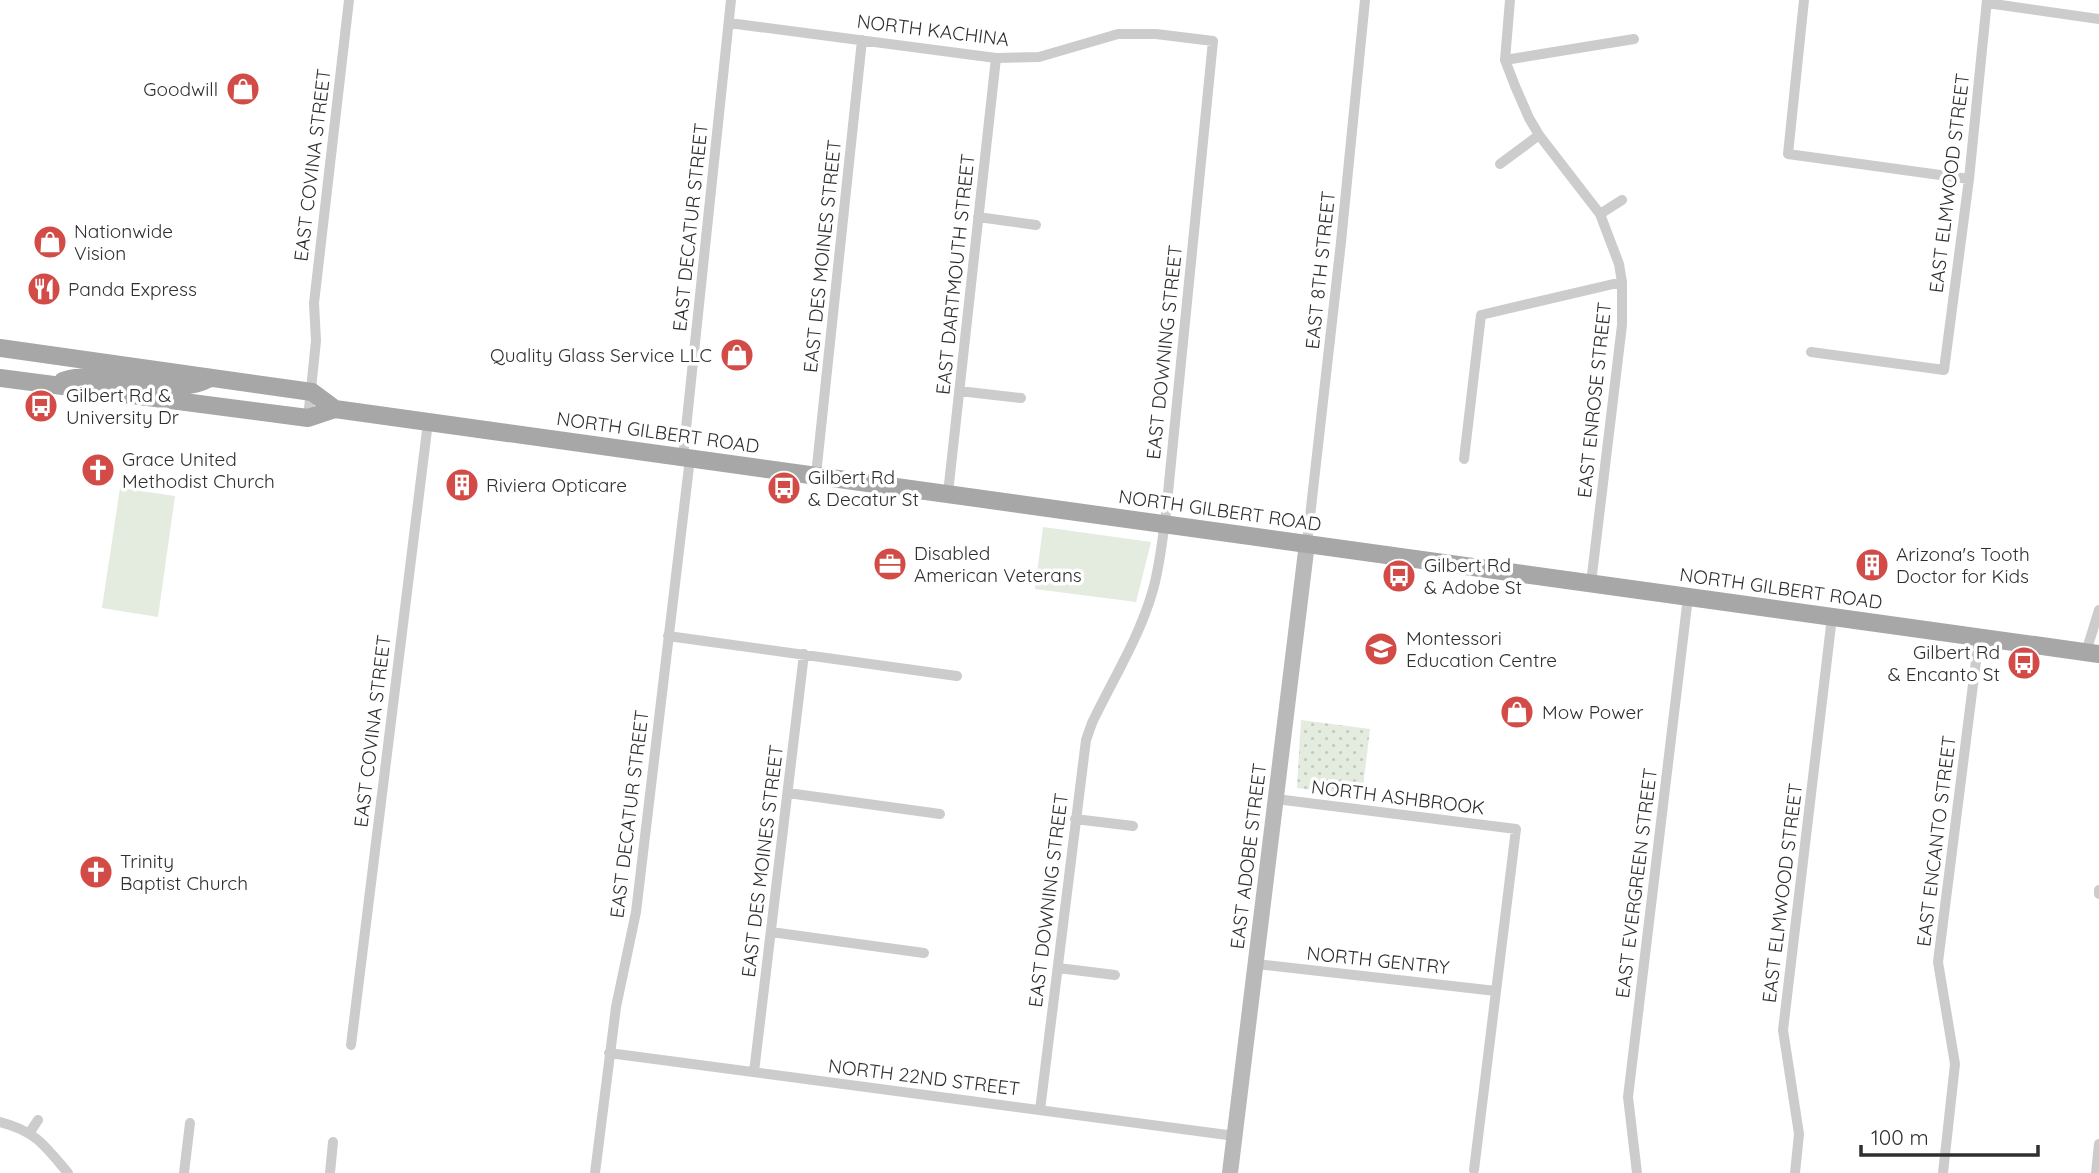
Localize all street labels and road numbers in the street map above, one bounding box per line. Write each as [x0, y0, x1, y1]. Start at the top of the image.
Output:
street label: NORTH KACHINA [856, 9, 1010, 51]
street label: EAST COVINA STREET [288, 67, 336, 263]
street label: EAST ELMWOOD STREET [1924, 72, 1974, 294]
street label: EAST DECATUR STREET [667, 122, 713, 332]
street label: EAST DES MOINES STREET [798, 138, 846, 374]
street label: EAST DARTMOUTH STREET [930, 152, 980, 396]
street label: EAST 8TH STREET [1300, 190, 1340, 350]
street label: EAST DOWNING STREET [1141, 244, 1187, 460]
street label: EAST ENROSE STREET [1572, 301, 1616, 499]
street label: NORTH GILBERT ROAD [555, 406, 761, 458]
street label: NORTH GILBERT ROAD [1117, 484, 1323, 536]
street label: NORTH GILBERT ROAD [1678, 562, 1884, 614]
street label: EAST COVINA STREET [348, 633, 396, 829]
street label: EAST DECATUR STREET [604, 709, 654, 919]
street label: EAST ENCANTO STREET [1911, 734, 1961, 948]
street label: EAST DES MOINES STREET [736, 743, 788, 979]
street label: EAST ADOBE STREET [1225, 762, 1271, 950]
street label: EAST EVERGREEN STREET [1610, 767, 1662, 999]
street label: NORTH ASHBROOK [1310, 774, 1486, 820]
street label: EAST ELMWOOD STREET [1757, 782, 1807, 1004]
street label: EAST DOWNING STREET [1023, 792, 1073, 1008]
street label: NORTH GENTRY [1305, 941, 1451, 979]
street label: NORTH 22ND STREET [827, 1053, 1021, 1101]

